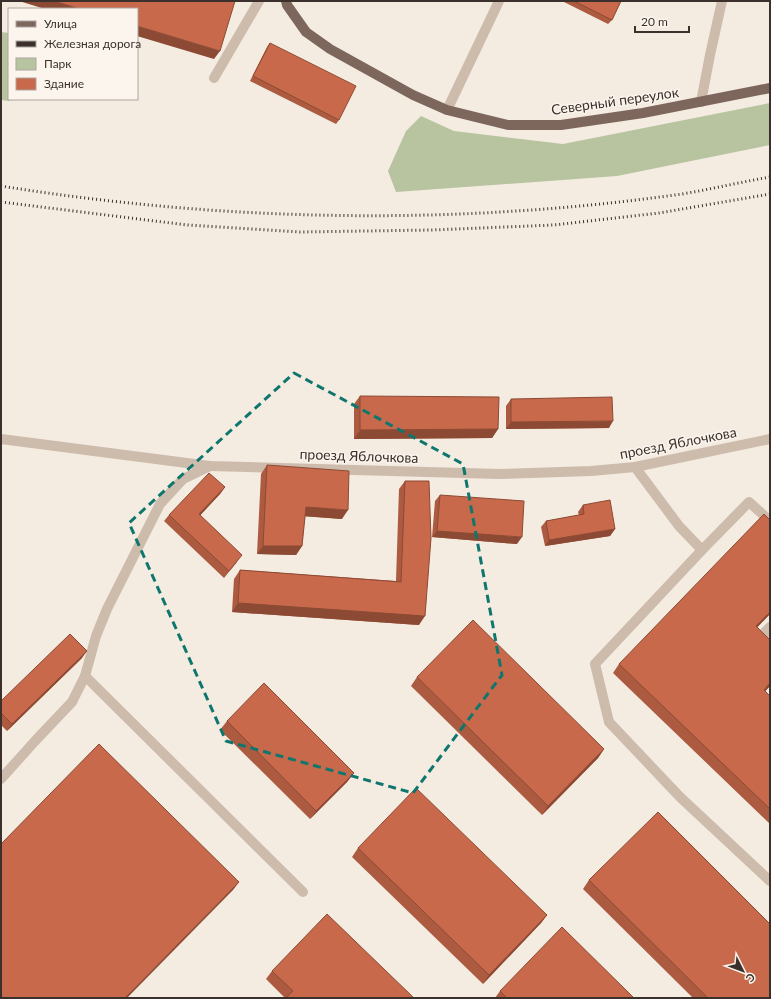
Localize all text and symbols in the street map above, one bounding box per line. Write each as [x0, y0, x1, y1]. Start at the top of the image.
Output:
legend [8, 8, 138, 100]
scale bar [635, 8, 689, 34]
text: 20 m [641, 14, 668, 29]
text: Улица [44, 16, 77, 31]
text: Железная дорога [44, 36, 141, 51]
text: Парк [44, 56, 72, 71]
text: Здание [44, 76, 84, 91]
street label: Северный переулок [550, 83, 681, 118]
street label: проезд Яблочкова [618, 423, 738, 462]
street label: проезд Яблочкова [299, 445, 419, 466]
north arrow [723, 951, 763, 991]
text: С [743, 971, 758, 986]

